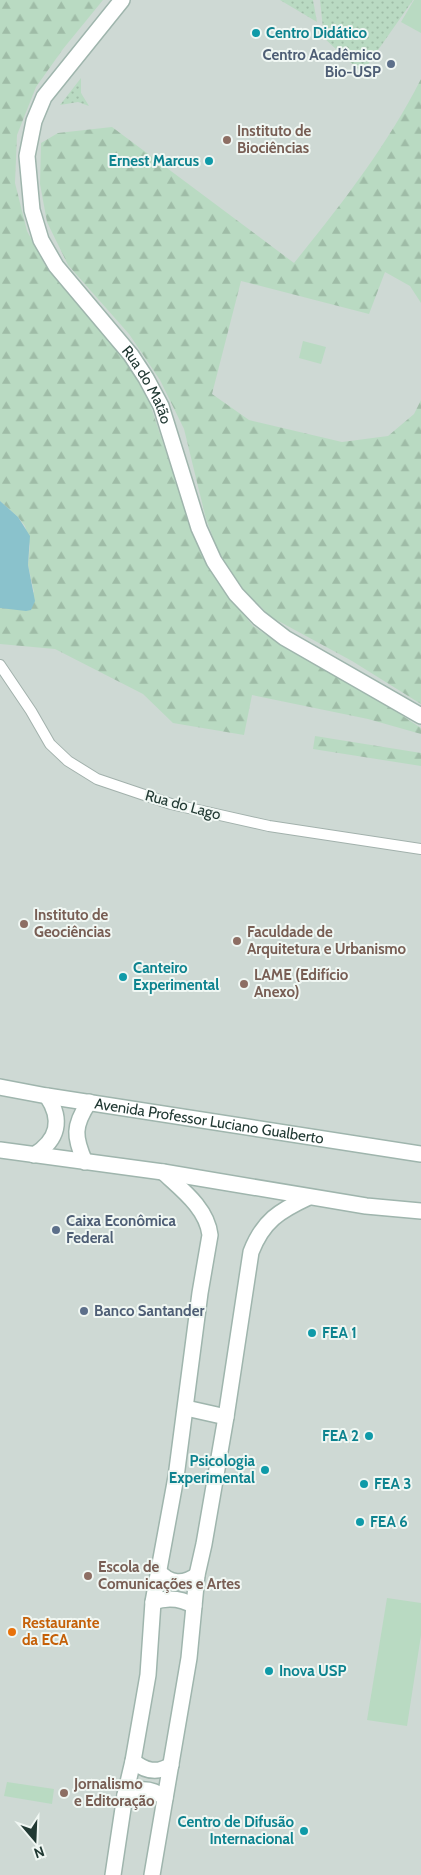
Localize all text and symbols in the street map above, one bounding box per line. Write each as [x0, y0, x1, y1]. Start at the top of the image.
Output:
place label: Centro Didático [266, 24, 368, 42]
marker: Centro Didático [250, 27, 262, 39]
place label: Centro Acadêmico Bio-USP [262, 46, 381, 81]
marker: Centro Acadêmico Bio-USP [385, 58, 397, 70]
place label: Instituto de Biociências [237, 122, 312, 157]
marker: Instituto de Biociências [221, 134, 233, 146]
place label: Ernest Marcus [109, 152, 199, 170]
marker: Ernest Marcus [203, 155, 215, 167]
street label: Rua do Matão [118, 342, 175, 426]
street label: Rua do Lago [143, 786, 223, 824]
place label: Instituto de Geociências [34, 906, 111, 941]
marker: Instituto de Geociências [18, 918, 30, 930]
place label: Faculdade de Arquitetura e Urbanismo [247, 923, 407, 958]
marker: Faculdade de Arquitetura e Urbanismo [231, 935, 243, 947]
place label: Canteiro Experimental [133, 959, 219, 994]
place label: LAME (Edifício Anexo) [254, 966, 349, 1001]
marker: Canteiro Experimental [117, 971, 129, 983]
marker: LAME (Edifício Anexo) [238, 978, 250, 990]
street label: Avenida Professor Luciano Gualberto [93, 1094, 325, 1148]
place label: Caixa Econômica Federal [66, 1212, 176, 1247]
marker: Caixa Econômica Federal [50, 1224, 62, 1236]
place label: Banco Santander [94, 1302, 204, 1320]
marker: Banco Santander [78, 1305, 90, 1317]
place label: FEA 1 [322, 1324, 357, 1342]
marker: FEA 1 [306, 1327, 318, 1339]
place label: FEA 2 [322, 1427, 359, 1445]
marker: FEA 2 [363, 1430, 375, 1442]
place label: Psicologia Experimental [169, 1452, 256, 1487]
marker: Psicologia Experimental [259, 1464, 271, 1476]
place label: FEA 3 [374, 1475, 411, 1493]
marker: FEA 3 [358, 1478, 370, 1490]
place label: FEA 6 [370, 1513, 408, 1531]
marker: FEA 6 [354, 1516, 366, 1528]
place label: Escola de Comunicações e Artes [98, 1558, 240, 1593]
marker: Escola de Comunicações e Artes [82, 1570, 94, 1582]
place label: Restaurante da ECA [22, 1614, 100, 1649]
marker: Restaurante da ECA [6, 1626, 18, 1638]
place label: Inova USP [279, 1662, 346, 1680]
marker: Inova USP [263, 1665, 275, 1677]
place label: Jornalismo e Editoração [73, 1775, 155, 1810]
marker: Jornalismo e Editoração [58, 1787, 70, 1799]
place label: Centro de Difusão Internacional [178, 1813, 294, 1848]
north arrow [10, 1815, 60, 1865]
marker: Centro de Difusão Internacional [298, 1825, 310, 1837]
text: N [32, 1842, 47, 1862]

